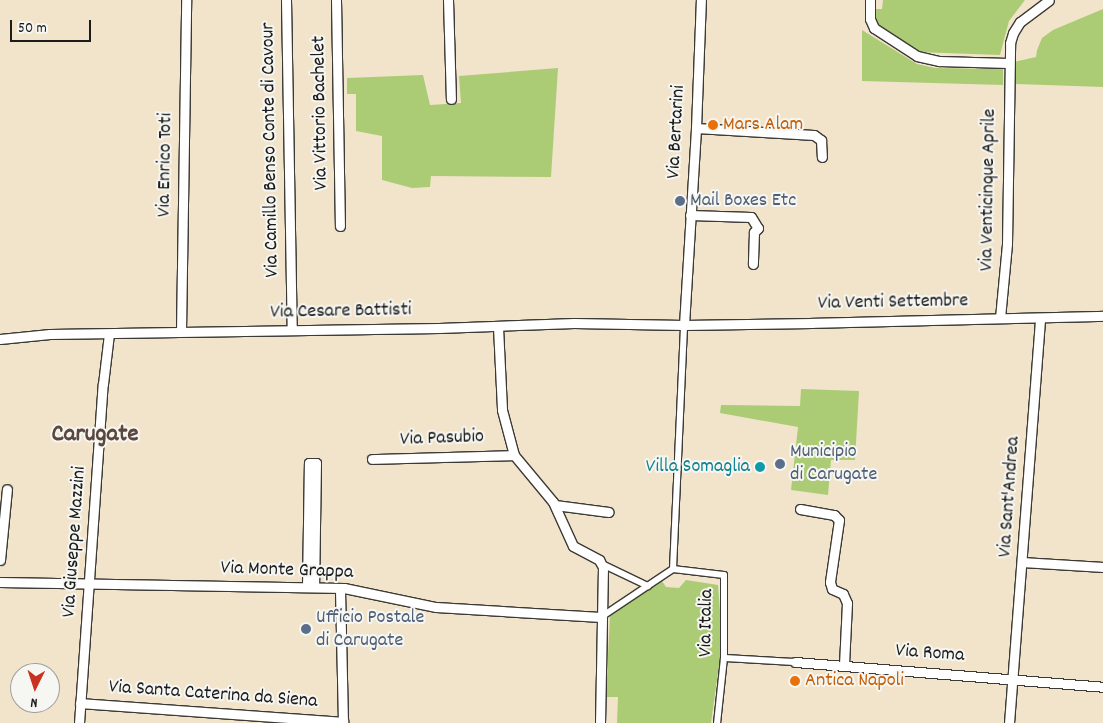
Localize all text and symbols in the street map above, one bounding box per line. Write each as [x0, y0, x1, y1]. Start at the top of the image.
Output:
scale bar [12, 10, 94, 42]
text: 50 m [18, 18, 47, 40]
street label: Via Camillo Benso Conte di Cavour [257, 22, 285, 278]
street label: Via Vittorio Bachelet [308, 36, 334, 190]
street label: Via Bertarini [663, 85, 691, 179]
street label: Via Venticinque Aprile [976, 109, 1002, 271]
street label: Via Enrico Toti [153, 113, 179, 217]
place label: Mars Alam [723, 113, 803, 137]
marker: Mars Alam [707, 119, 719, 131]
place label: Mail Boxes Etc [690, 189, 796, 213]
marker: Mail Boxes Etc [674, 195, 686, 207]
street label: Via Venti Settembre [818, 290, 968, 316]
street label: Via Cesare Battisti [270, 299, 412, 325]
district label: Carugate [51, 420, 139, 450]
street label: Via Pasubio [400, 426, 484, 452]
street label: Via Sant'Andrea [994, 436, 1026, 558]
place label: Municipio di Carugate [790, 440, 877, 487]
place label: Villa Somaglia [646, 455, 750, 479]
marker: Municipio di Carugate [774, 458, 786, 470]
marker: Villa Somaglia [754, 461, 766, 473]
street label: Via Giuseppe Mazzini [58, 466, 92, 618]
street label: Via Monte Grappa [220, 557, 354, 585]
street label: Via Italia [694, 589, 720, 657]
place label: Ufficio Postale di Carugate [316, 606, 424, 653]
marker: Ufficio Postale di Carugate [300, 623, 312, 635]
street label: Via Roma [895, 640, 965, 668]
north arrow [10, 663, 60, 713]
place label: Antica Napoli [805, 669, 904, 693]
marker: Antica Napoli [789, 675, 801, 687]
street label: Via Santa Caterina da Siena [108, 676, 318, 714]
text: N [30, 692, 38, 712]

